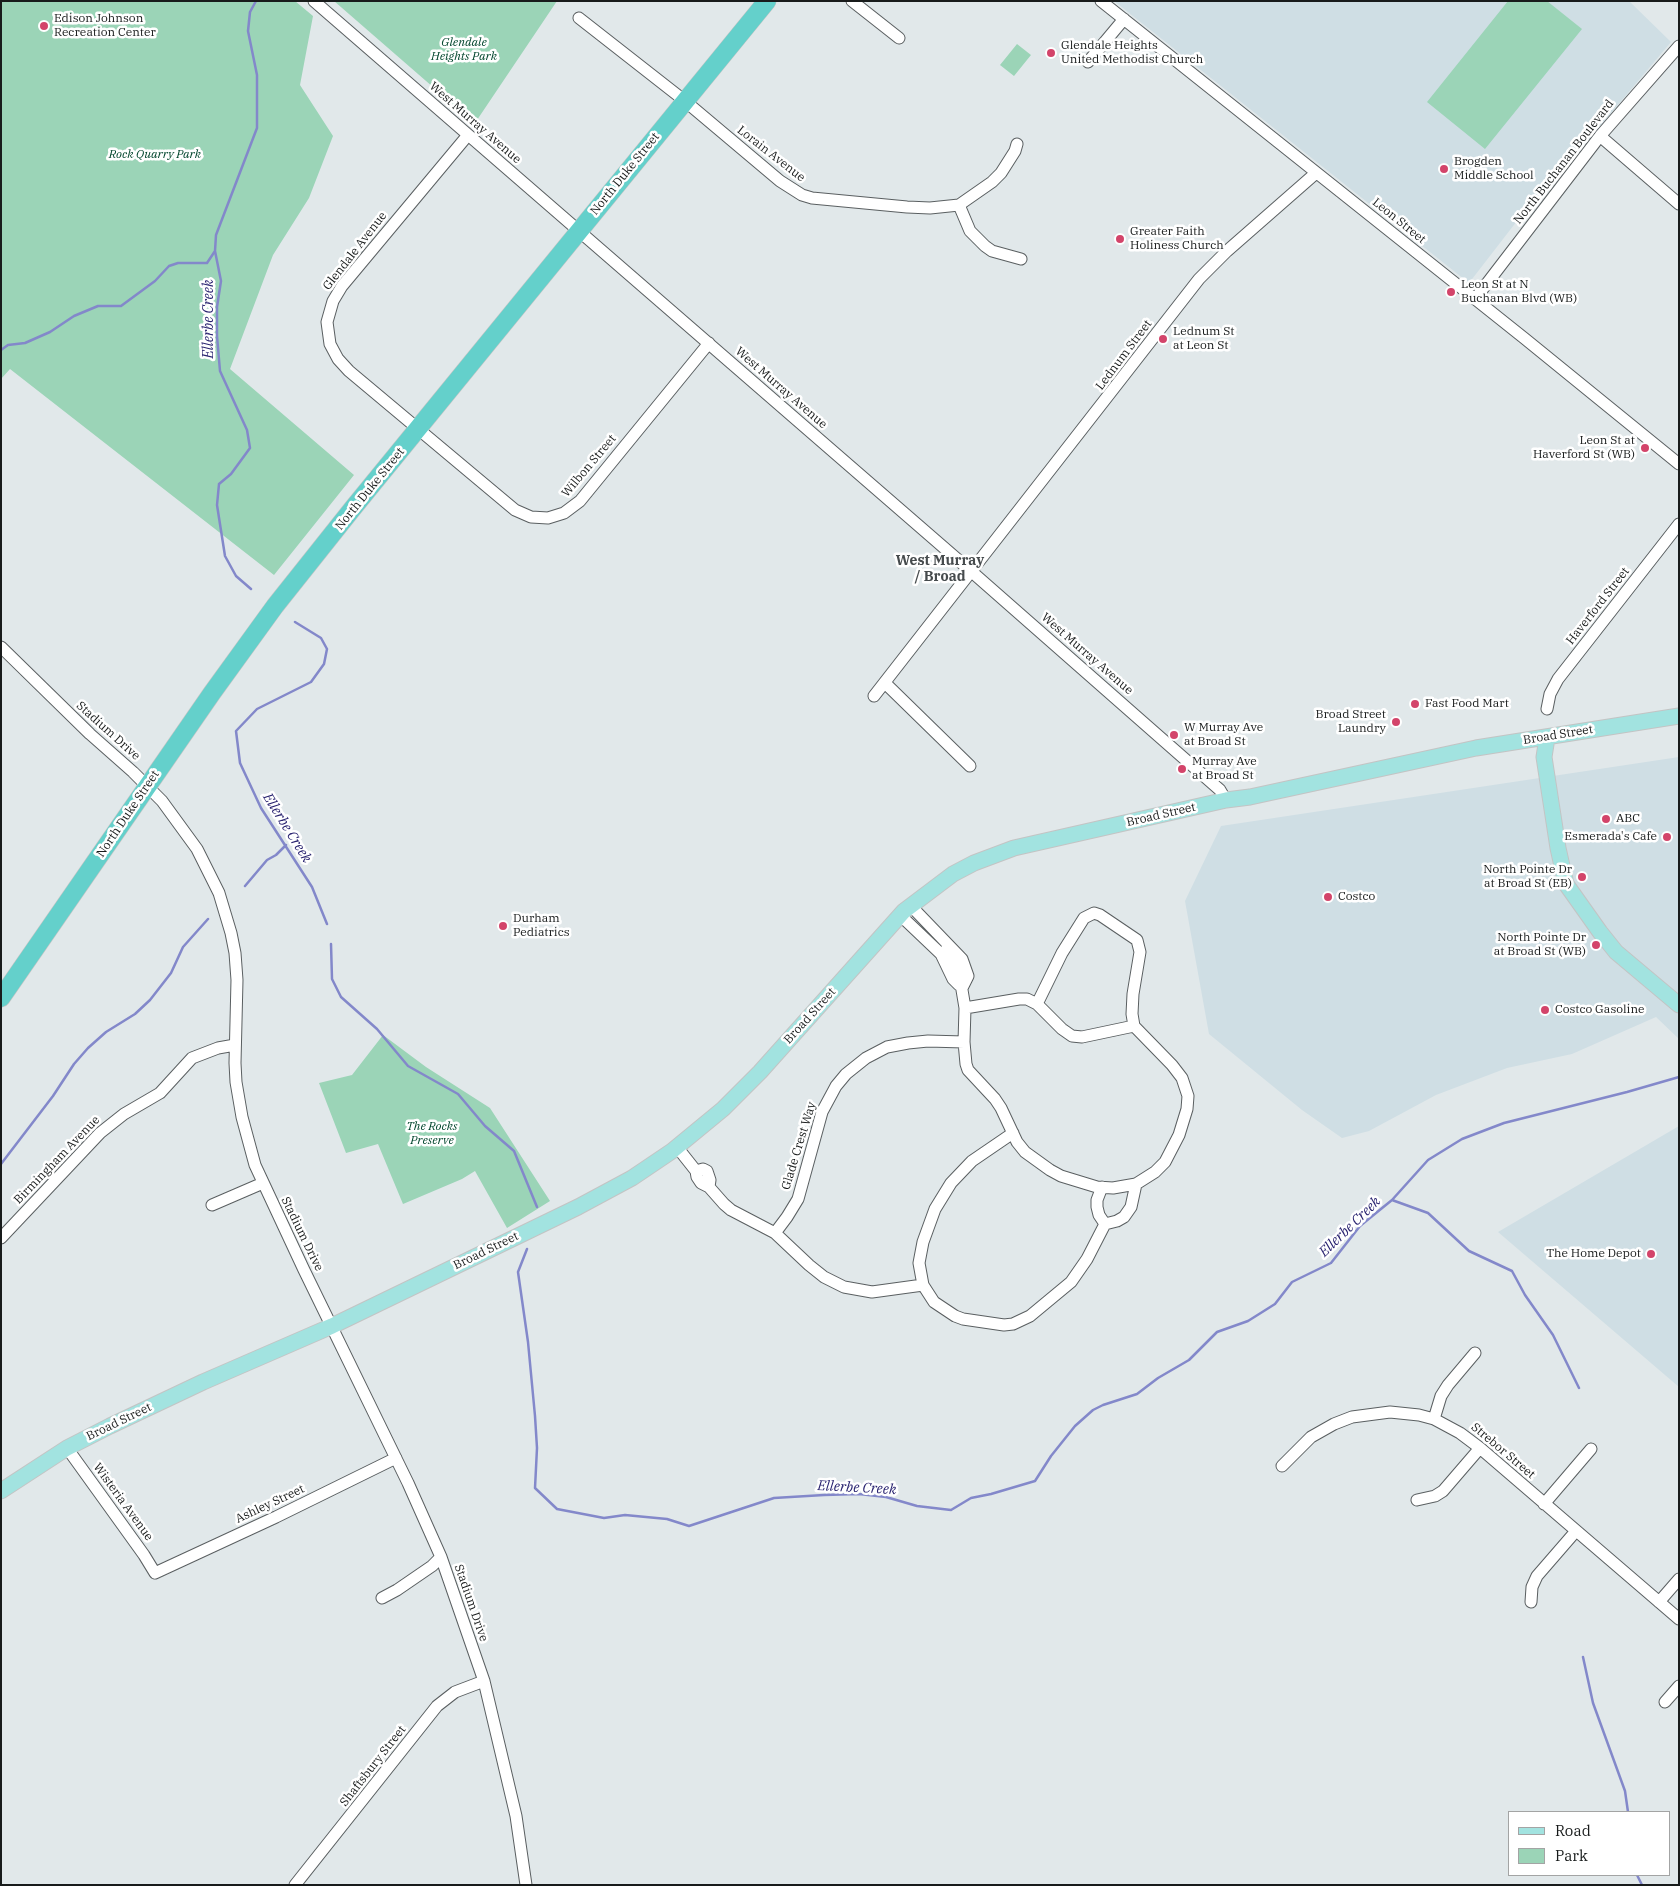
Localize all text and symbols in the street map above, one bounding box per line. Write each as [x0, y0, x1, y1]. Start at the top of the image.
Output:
place label: Edison Johnson Recreation Center [54, 12, 156, 40]
marker: Edison Johnson Recreation Center [38, 20, 50, 32]
park label: Glendale Heights Park [431, 36, 497, 64]
place label: Glendale Heights United Methodist Church [1061, 39, 1203, 67]
marker: Glendale Heights United Methodist Church [1045, 47, 1057, 59]
street label: West Murray Avenue [426, 79, 524, 167]
street label: North Buchanan Boulevard [1511, 97, 1617, 227]
street label: Lorain Avenue [734, 123, 808, 185]
street label: North Duke Street [587, 130, 663, 218]
park label: Rock Quarry Park [109, 148, 201, 162]
place label: Brogden Middle School [1454, 155, 1534, 183]
marker: Brogden Middle School [1438, 163, 1450, 175]
street label: Leon Street [1369, 195, 1429, 247]
street label: Glendale Avenue [320, 209, 390, 293]
place label: Greater Faith Holiness Church [1130, 225, 1224, 253]
marker: Greater Faith Holiness Church [1114, 233, 1126, 245]
place label: Leon St at N Buchanan Blvd (WB) [1461, 278, 1577, 306]
water label: Ellerbe Creek [201, 280, 217, 358]
marker: Leon St at N Buchanan Blvd (WB) [1445, 286, 1457, 298]
street label: Lednum Street [1093, 317, 1155, 393]
place label: Lednum St at Leon St [1173, 325, 1235, 353]
marker: Lednum St at Leon St [1157, 333, 1169, 345]
street label: West Murray Avenue [732, 344, 830, 432]
street label: Wilbon Street [559, 432, 619, 500]
place label: Leon St at Haverford St (WB) [1533, 434, 1635, 462]
marker: Leon St at Haverford St (WB) [1639, 442, 1651, 454]
street label: North Duke Street [332, 445, 408, 533]
district label: West Murray / Broad [896, 553, 984, 586]
street label: Haverford Street [1563, 565, 1633, 647]
street label: West Murray Avenue [1038, 610, 1136, 698]
place label: Fast Food Mart [1425, 697, 1509, 711]
marker: Fast Food Mart [1409, 698, 1421, 710]
street label: Stadium Drive [73, 699, 143, 763]
place label: Broad Street Laundry [1315, 708, 1386, 736]
marker: Broad Street Laundry [1390, 716, 1402, 728]
place label: W Murray Ave at Broad St [1184, 721, 1263, 749]
street label: Broad Street [1522, 722, 1594, 748]
marker: W Murray Ave at Broad St [1168, 729, 1180, 741]
place label: Murray Ave at Broad St [1192, 755, 1257, 783]
marker: Murray Ave at Broad St [1176, 763, 1188, 775]
street label: North Duke Street [94, 768, 162, 860]
water label: Ellerbe Creek [259, 790, 315, 866]
street label: Broad Street [1125, 800, 1197, 830]
place label: ABC [1616, 812, 1640, 826]
marker: ABC [1600, 813, 1612, 825]
place label: Esmerada's Cafe [1564, 830, 1657, 844]
marker: Esmerada's Cafe [1661, 831, 1673, 843]
place label: North Pointe Dr at Broad St (EB) [1483, 863, 1572, 891]
marker: North Pointe Dr at Broad St (EB) [1576, 871, 1588, 883]
place label: Costco [1338, 890, 1375, 904]
marker: Costco [1322, 891, 1334, 903]
place label: Durham Pediatrics [513, 912, 570, 940]
marker: Durham Pediatrics [497, 920, 509, 932]
place label: North Pointe Dr at Broad St (WB) [1494, 931, 1586, 959]
marker: North Pointe Dr at Broad St (WB) [1590, 939, 1602, 951]
street label: Broad Street [781, 985, 839, 1047]
place label: Costco Gasoline [1555, 1003, 1644, 1017]
marker: Costco Gasoline [1539, 1004, 1551, 1016]
street label: Glade Crest Way [779, 1100, 819, 1192]
street label: Birmingham Avenue [11, 1113, 103, 1207]
park label: The Rocks Preserve [407, 1120, 457, 1148]
water label: Ellerbe Creek [1316, 1194, 1384, 1260]
street label: Stadium Drive [278, 1195, 326, 1273]
street label: Broad Street [451, 1229, 521, 1273]
place label: The Home Depot [1546, 1247, 1641, 1261]
marker: The Home Depot [1645, 1248, 1657, 1260]
street label: Broad Street [84, 1400, 154, 1444]
street label: Strebor Street [1468, 1420, 1538, 1482]
street label: Wisteria Avenue [90, 1460, 156, 1544]
water label: Ellerbe Creek [817, 1478, 897, 1498]
street label: Ashley Street [233, 1482, 307, 1526]
street label: Stadium Drive [451, 1562, 491, 1644]
street label: Shaftsbury Street [337, 1723, 409, 1809]
legend [1508, 1811, 1670, 1876]
text: Road [1555, 1821, 1591, 1840]
text: Park [1555, 1846, 1588, 1865]

